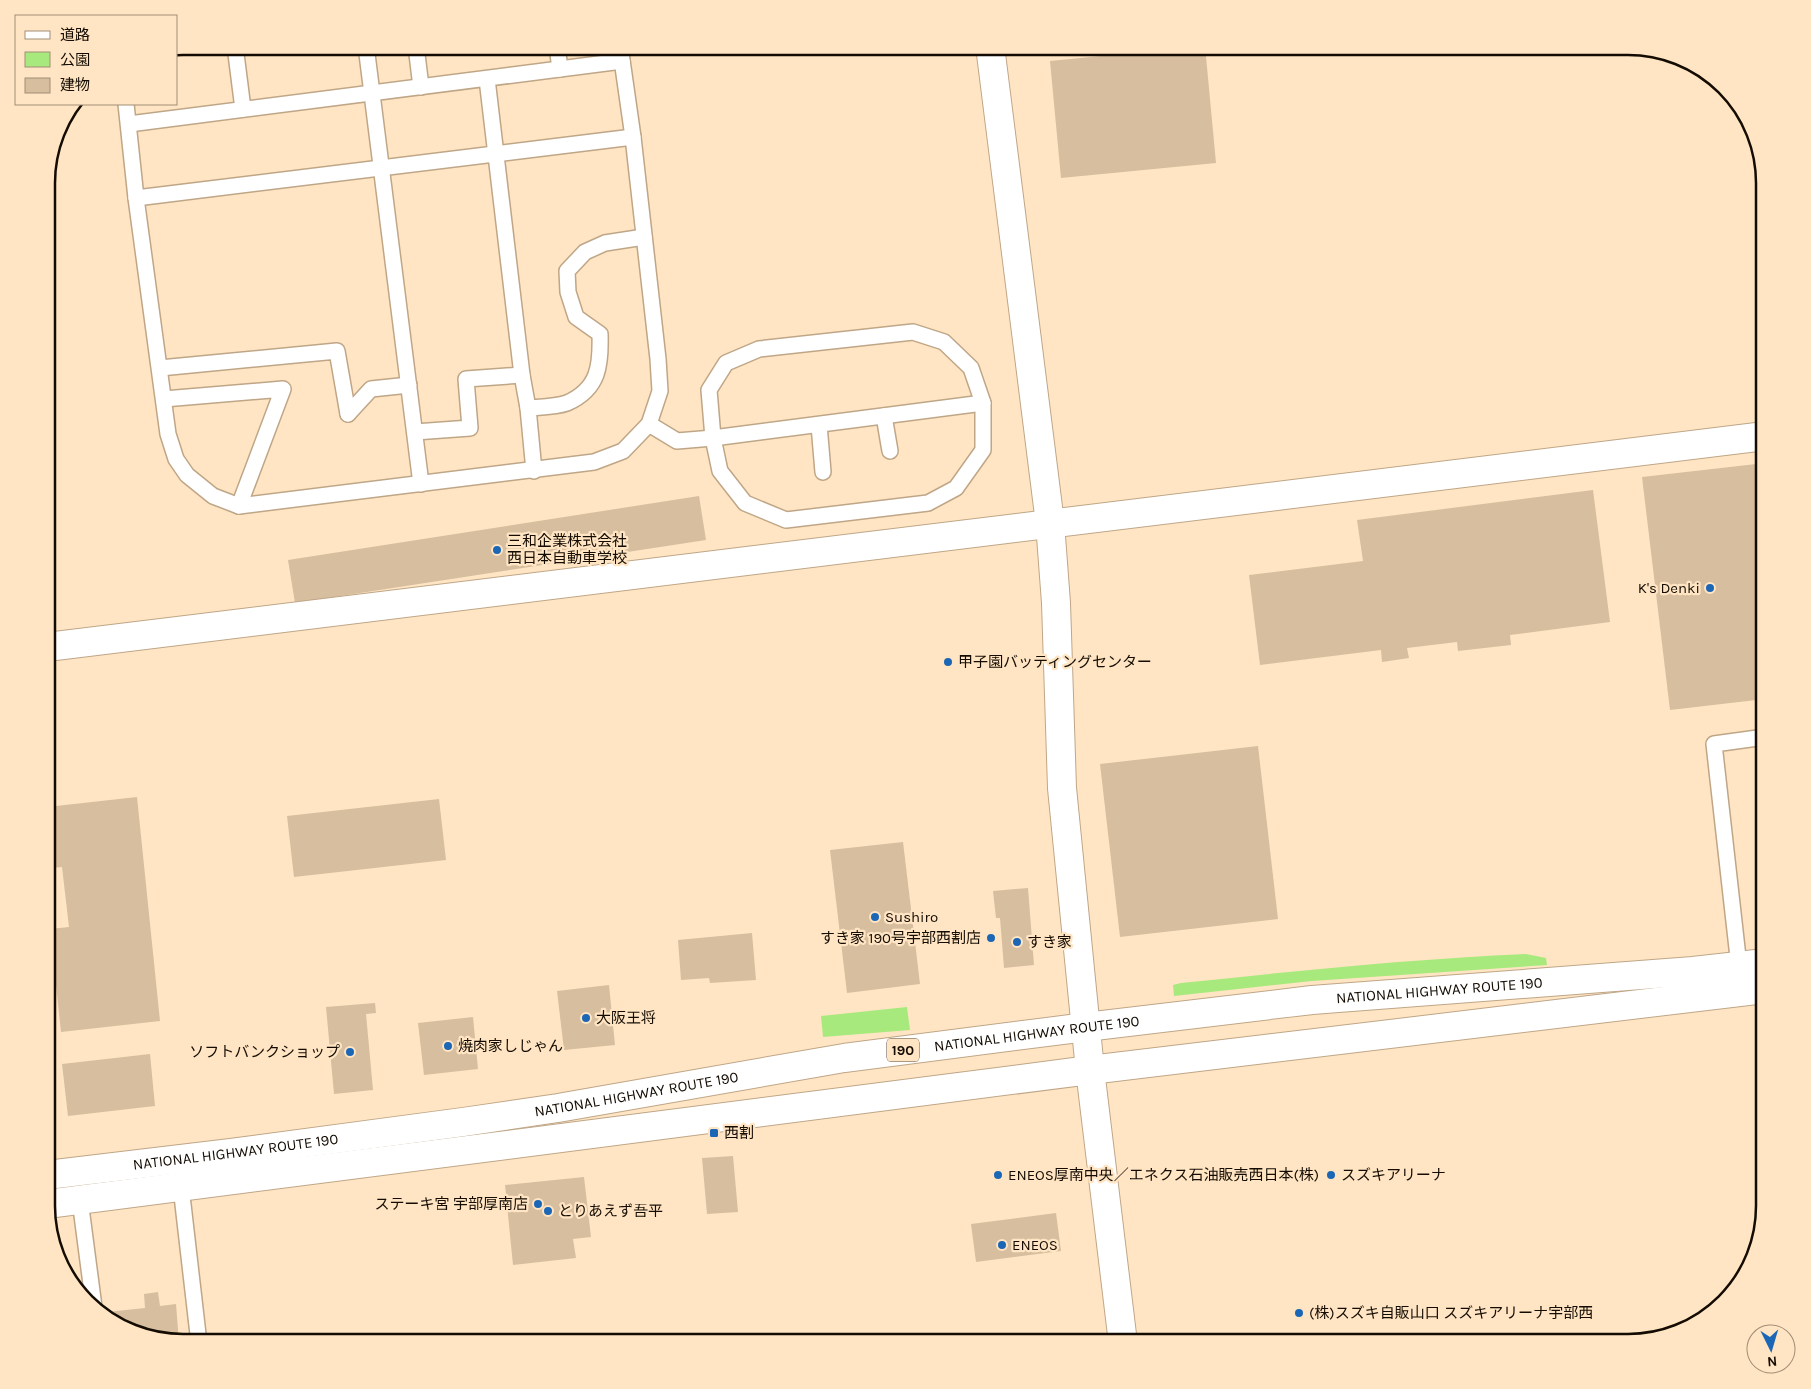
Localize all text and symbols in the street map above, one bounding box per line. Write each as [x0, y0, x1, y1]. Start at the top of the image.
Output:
legend [15, 15, 178, 105]
text: 道路 [60, 26, 90, 44]
text: 公園 [60, 51, 90, 69]
text: 建物 [60, 76, 90, 94]
place label: 三和企業株式会社 西日本自動車学校 [507, 532, 627, 567]
marker: 三和企業株式会社 西日本自動車学校 [491, 544, 503, 556]
place label: K's Denki [1638, 579, 1700, 597]
marker: K's Denki [1704, 582, 1716, 594]
place label: 甲子園バッティングセンター [958, 653, 1152, 671]
marker: 甲子園バッティングセンター [942, 656, 954, 668]
place label: Sushiro [885, 908, 938, 926]
marker: Sushiro [869, 911, 881, 923]
place label: すき家 190号宇部西割店 [820, 929, 981, 947]
marker: すき家 190号宇部西割店 [985, 932, 997, 944]
place label: すき家 [1027, 933, 1072, 951]
marker: すき家 [1011, 936, 1023, 948]
street label: NATIONAL HIGHWAY ROUTE 190 [1336, 973, 1543, 1007]
place label: 大阪王将 [596, 1009, 656, 1027]
marker: 大阪王将 [580, 1012, 592, 1024]
street label: NATIONAL HIGHWAY ROUTE 190 [933, 1012, 1140, 1055]
place label: 焼肉家しじゃん [458, 1037, 563, 1055]
road number: 190 [887, 1038, 919, 1062]
marker: 焼肉家しじゃん [442, 1040, 454, 1052]
place label: ソフトバンクショップ [189, 1043, 340, 1061]
marker: ソフトバンクショップ [344, 1046, 356, 1058]
street label: NATIONAL HIGHWAY ROUTE 190 [533, 1068, 740, 1120]
place label: 西割 [724, 1124, 754, 1142]
marker: 西割 [708, 1127, 720, 1139]
street label: NATIONAL HIGHWAY ROUTE 190 [132, 1130, 339, 1174]
place label: ENEOS厚南中央／エネクス石油販売西日本(株) [1008, 1166, 1319, 1184]
place label: スズキアリーナ [1341, 1166, 1446, 1184]
marker: ENEOS厚南中央／エネクス石油販売西日本(株) [992, 1169, 1004, 1181]
marker: スズキアリーナ [1325, 1169, 1337, 1181]
place label: ステーキ宮 宇部厚南店 [374, 1195, 528, 1213]
marker: ステーキ宮 宇部厚南店 [532, 1198, 544, 1210]
place label: とりあえず吾平 [558, 1202, 663, 1220]
marker: とりあえず吾平 [542, 1205, 554, 1217]
place label: ENEOS [1012, 1236, 1058, 1254]
marker: ENEOS [996, 1239, 1008, 1251]
place label: (株)スズキ自販山口 スズキアリーナ宇部西 [1309, 1304, 1593, 1322]
marker: (株)スズキ自販山口 スズキアリーナ宇部西 [1293, 1307, 1305, 1319]
north arrow [1746, 1324, 1796, 1374]
text: N [1766, 1353, 1778, 1370]

